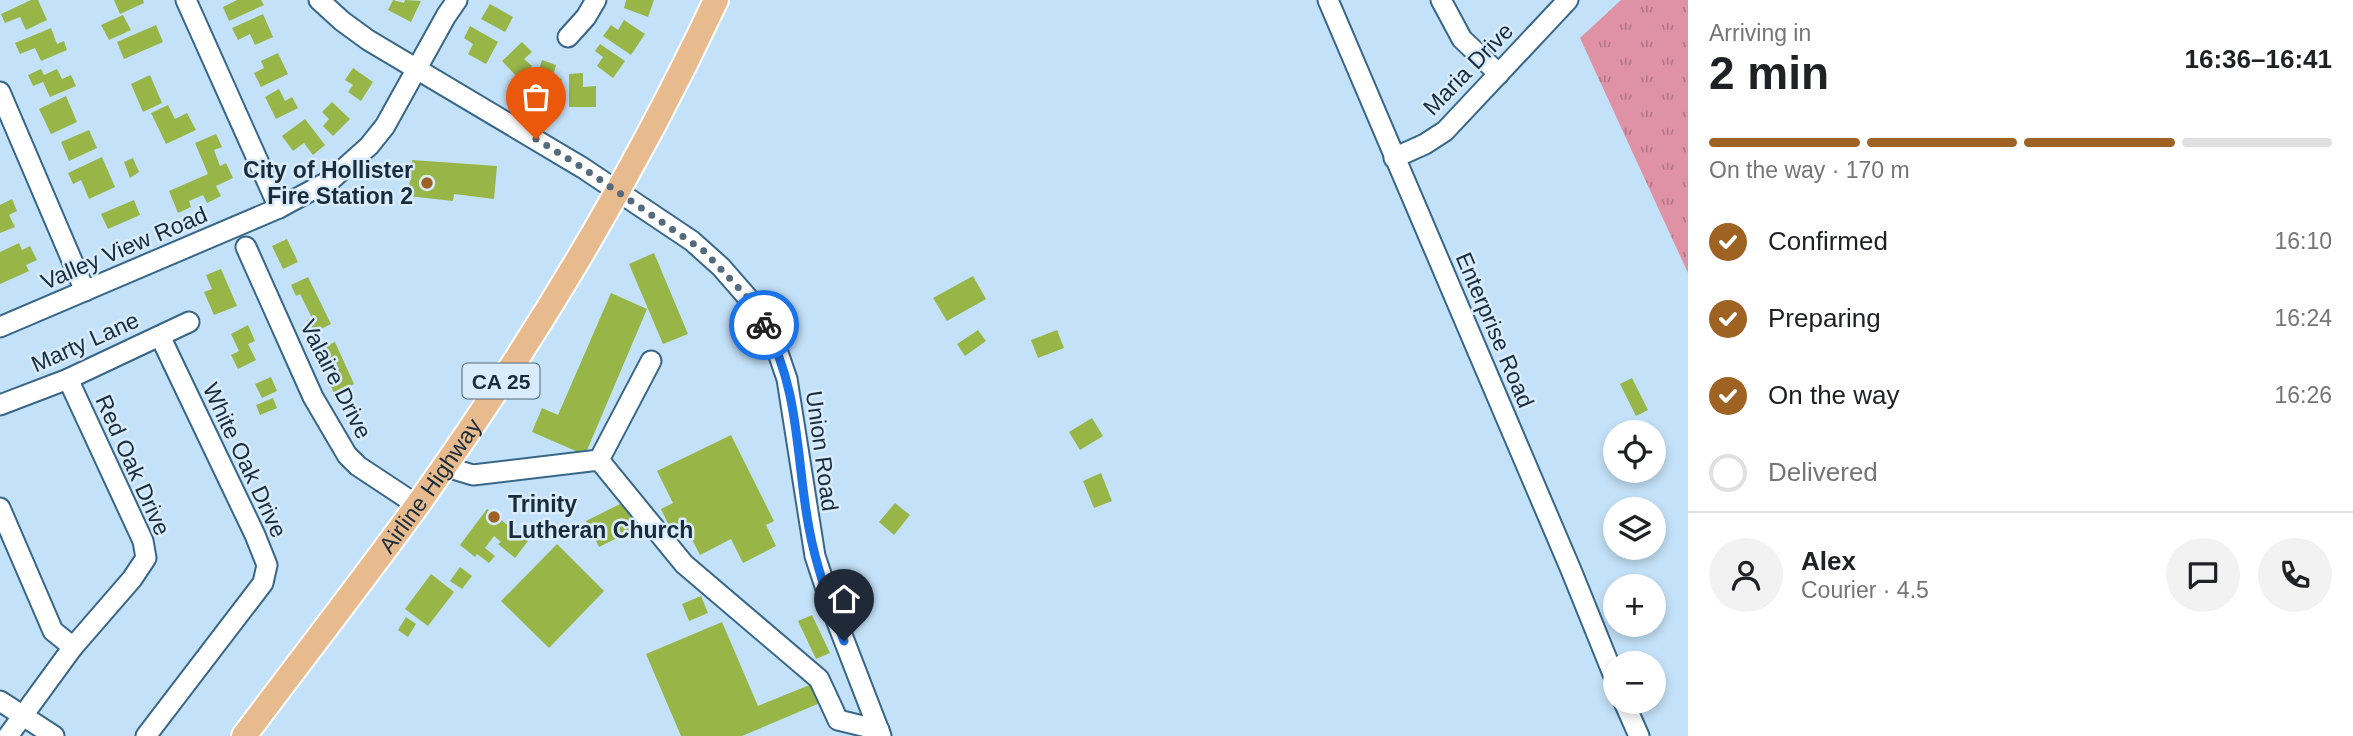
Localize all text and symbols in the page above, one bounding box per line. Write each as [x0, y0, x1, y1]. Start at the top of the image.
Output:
street label: Maria Drive [1418, 18, 1518, 120]
text: Arriving in [1709, 20, 1811, 46]
text: 16:36–16:41 [2185, 44, 2332, 74]
text: 2 min [1709, 47, 1829, 99]
pin [506, 67, 566, 139]
icon: bag [517, 78, 555, 116]
place label: City of Hollister Fire Station 2 [243, 157, 413, 209]
text: On the way · 170 m [1709, 157, 1910, 183]
marker: City of Hollister Fire Station 2 [419, 175, 435, 191]
street label: Valley View Road [37, 201, 211, 295]
icon: check [1709, 223, 1747, 261]
text: Confirmed [1768, 226, 1888, 256]
text: 16:10 [2274, 228, 2332, 254]
street label: Enterprise Road [1451, 248, 1539, 412]
courier [729, 290, 799, 360]
icon: check [1709, 300, 1747, 338]
text: Preparing [1768, 303, 1881, 333]
text: 16:24 [2274, 305, 2332, 331]
icon: bike [745, 306, 783, 344]
street label: Marty Lane [27, 307, 143, 377]
street label: Valaire Drive [295, 315, 377, 443]
road number: CA 25 [462, 364, 540, 398]
icon: check [1709, 377, 1747, 415]
street label: White Oak Drive [198, 379, 292, 541]
text: On the way [1768, 380, 1900, 410]
text: 16:26 [2274, 382, 2332, 408]
street label: Union Road [801, 389, 843, 513]
street label: Red Oak Drive [90, 391, 176, 539]
street label: Airline Highway [374, 413, 487, 558]
map controls [1603, 420, 1666, 714]
button: locate [1603, 420, 1666, 483]
text: Delivered [1768, 457, 1878, 487]
place label: Trinity Lutheran Church [508, 491, 693, 543]
button: layers [1603, 497, 1666, 560]
marker: Trinity Lutheran Church [486, 509, 502, 525]
button: person [1709, 538, 1783, 612]
button: chat [2166, 538, 2240, 612]
button: phone [2258, 538, 2332, 612]
text: Alex [1801, 546, 1856, 576]
pin [814, 569, 874, 641]
button: + [1603, 574, 1666, 637]
text: Courier · 4.5 [1801, 577, 1929, 603]
icon: home [825, 580, 863, 618]
button: − [1603, 651, 1666, 714]

